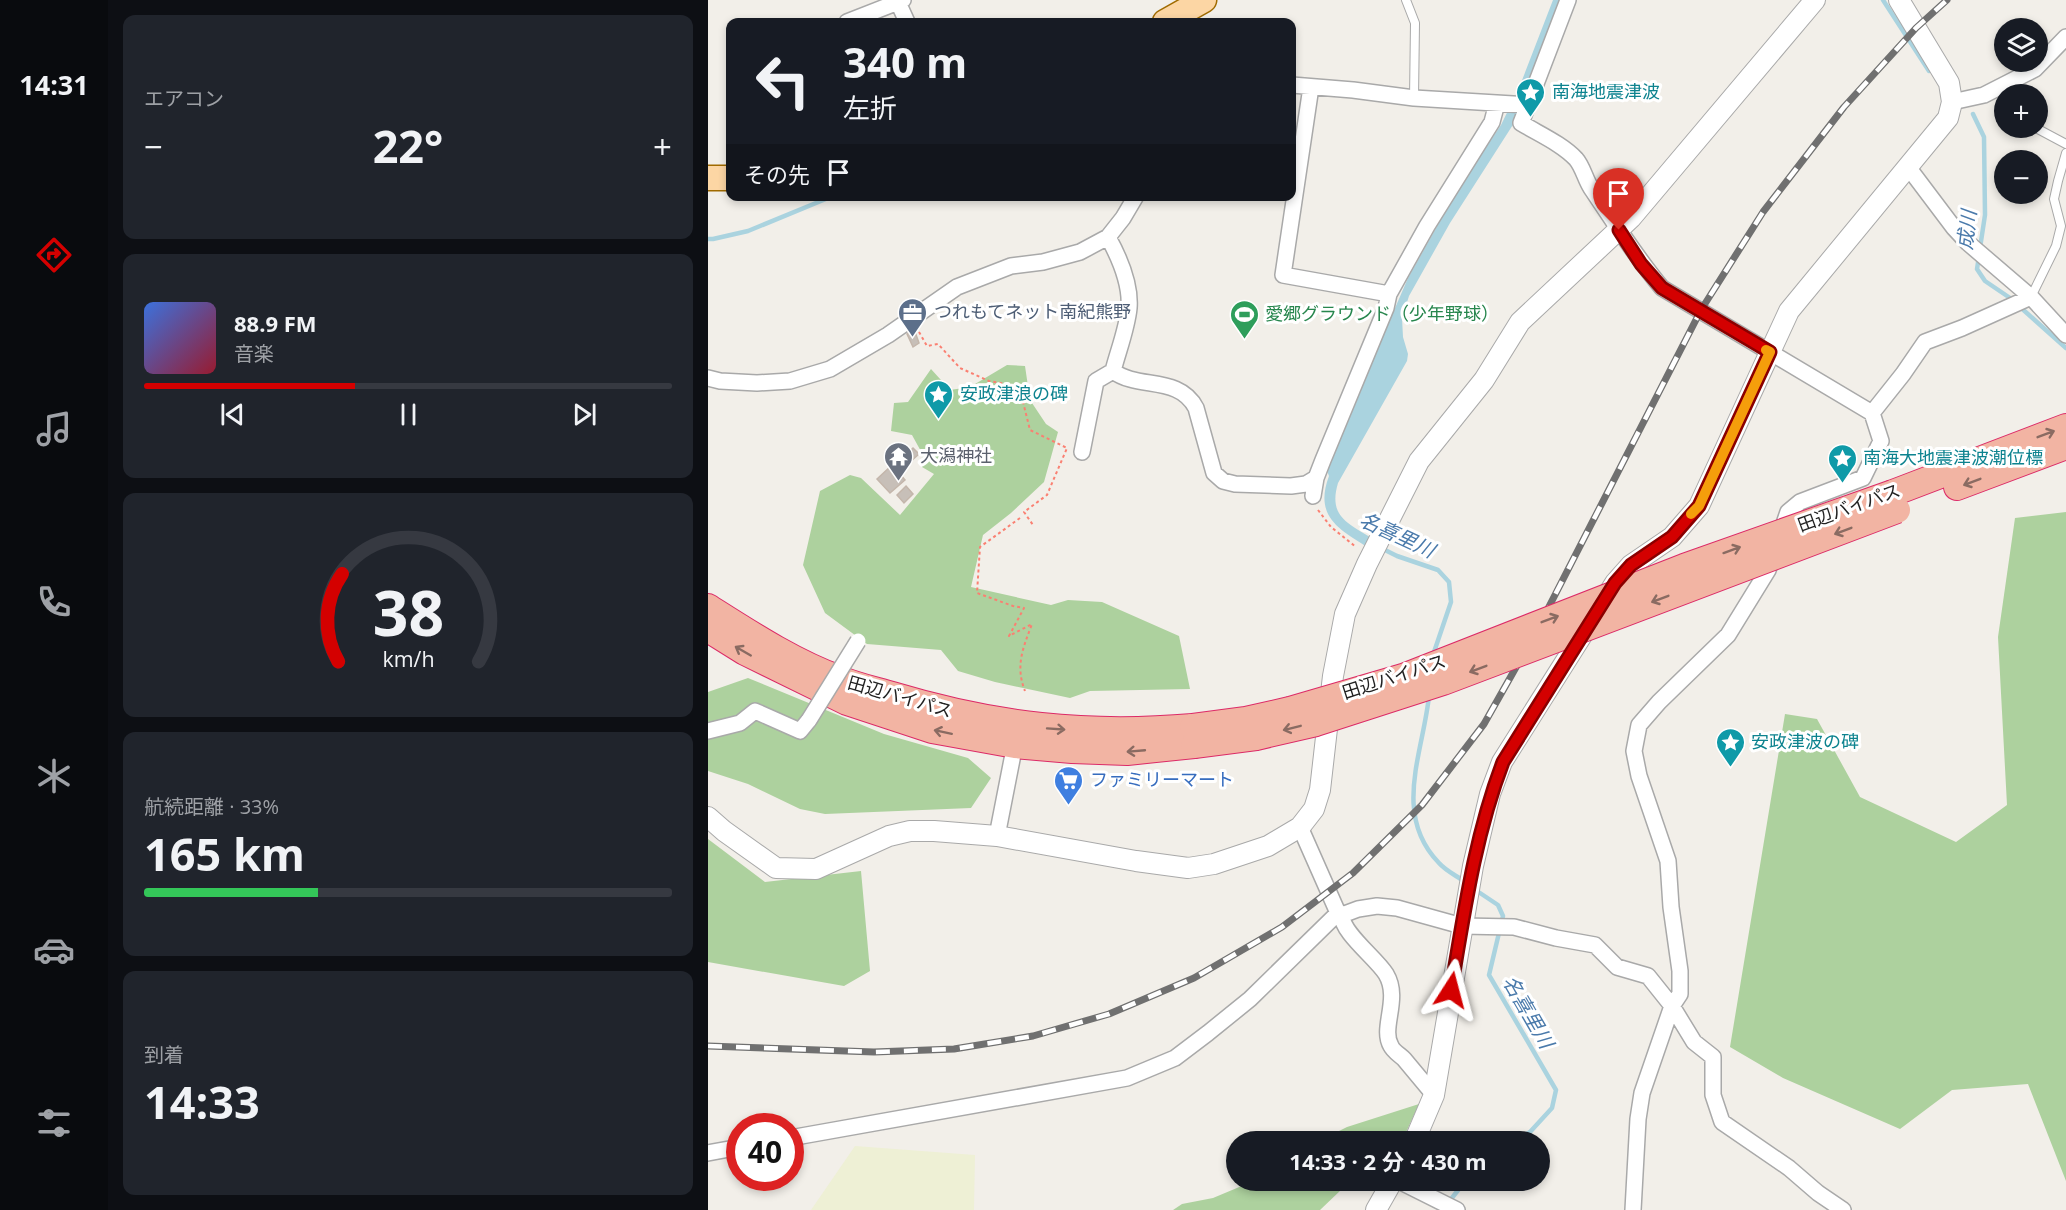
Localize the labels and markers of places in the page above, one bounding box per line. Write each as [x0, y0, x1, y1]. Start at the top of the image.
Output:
place icon: 南海地震津波 [1515, 76, 1547, 118]
place label: 南海地震津波 [1552, 79, 1660, 103]
pin [1593, 168, 1644, 230]
office icon: つれもてネット南紀熊野 [897, 296, 929, 338]
sports icon: 愛郷グラウンド（少年野球） [1228, 298, 1260, 340]
place label: つれもてネット南紀熊野 [934, 299, 1131, 323]
place label: 愛郷グラウンド（少年野球） [1265, 301, 1499, 325]
place icon: 安政津浪の碑 [923, 378, 955, 420]
place label: 安政津浪の碑 [960, 381, 1068, 405]
temple icon: 大潟神社 [883, 440, 915, 482]
place icon: 南海大地震津波潮位標 [1826, 442, 1858, 484]
place label: 大潟神社 [920, 443, 992, 467]
place label: 南海大地震津波潮位標 [1863, 445, 2043, 469]
place icon: 安政津波の碑 [1714, 726, 1746, 768]
place label: 安政津波の碑 [1751, 729, 1859, 753]
supermarket icon: ファミリーマート [1053, 764, 1085, 806]
place label: ファミリーマート [1090, 767, 1234, 791]

